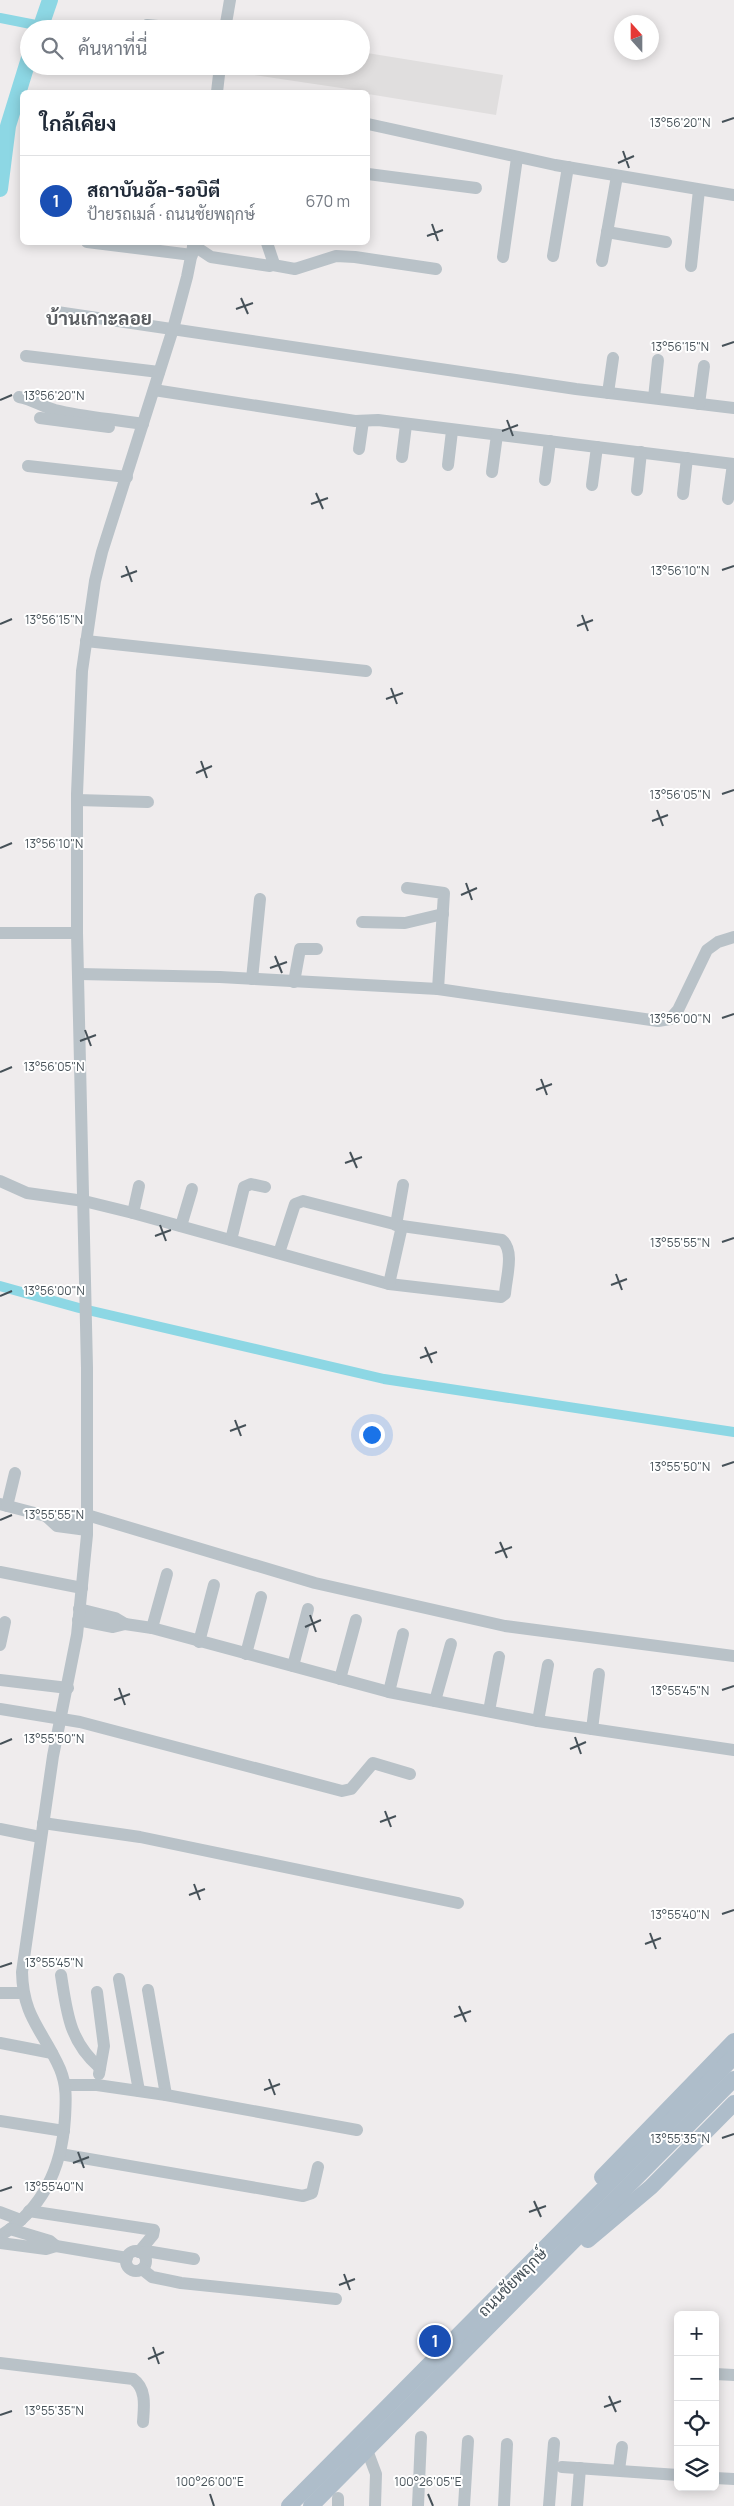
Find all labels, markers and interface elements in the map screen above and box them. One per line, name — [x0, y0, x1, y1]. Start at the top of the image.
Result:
north arrow — [614, 15, 659, 60]
search box — [20, 20, 370, 75]
icon: search — [38, 34, 66, 62]
text: ค้นหาที่นี่ — [78, 35, 147, 61]
text: ใกล้เคียง — [40, 109, 116, 137]
text: 13°56'20"N — [650, 114, 710, 131]
text: สถาบันอัล-รอบิตี — [87, 177, 220, 203]
text: 1 — [52, 190, 60, 212]
text: 670 m — [306, 190, 350, 212]
text: ป้ายรถเมล์ · ถนนชัยพฤกษ์ — [87, 203, 255, 225]
district label: บ้านเกาะลอย — [46, 305, 152, 331]
text: 13°56'15"N — [651, 338, 709, 355]
text: 13°56'20"N — [24, 387, 84, 404]
text: 13°56'10"N — [651, 562, 709, 579]
text: 13°56'15"N — [25, 611, 83, 628]
text: 13°56'05"N — [650, 786, 710, 803]
text: 13°56'10"N — [25, 835, 83, 852]
text: 13°56'00"N — [649, 1010, 711, 1027]
text: 13°56'05"N — [24, 1058, 84, 1075]
text: 13°55'55"N — [650, 1234, 710, 1251]
text: 13°56'00"N — [23, 1282, 85, 1299]
your location — [359, 1422, 385, 1448]
text: 13°55'50"N — [650, 1458, 710, 1475]
text: 13°55'55"N — [24, 1506, 84, 1523]
text: 13°55'45"N — [651, 1682, 709, 1699]
text: 13°55'50"N — [24, 1730, 84, 1747]
text: 13°55'40"N — [650, 1906, 710, 1923]
text: 13°55'45"N — [25, 1954, 83, 1971]
text: 13°55'35"N — [650, 2130, 710, 2147]
text: 13°55'40"N — [24, 2178, 84, 2195]
street label: ถนนชัยพฤกษ์ — [472, 2242, 551, 2321]
map controls — [674, 2311, 719, 2491]
button: + — [674, 2311, 719, 2356]
pin: 1 — [419, 2322, 451, 2360]
button: − — [674, 2356, 719, 2401]
button: locate — [674, 2401, 719, 2446]
text: 13°55'35"N — [24, 2402, 84, 2419]
button: layers — [674, 2446, 719, 2491]
text: 100°26'00"E — [176, 2473, 244, 2490]
text: 100°26'05"E — [394, 2473, 462, 2490]

